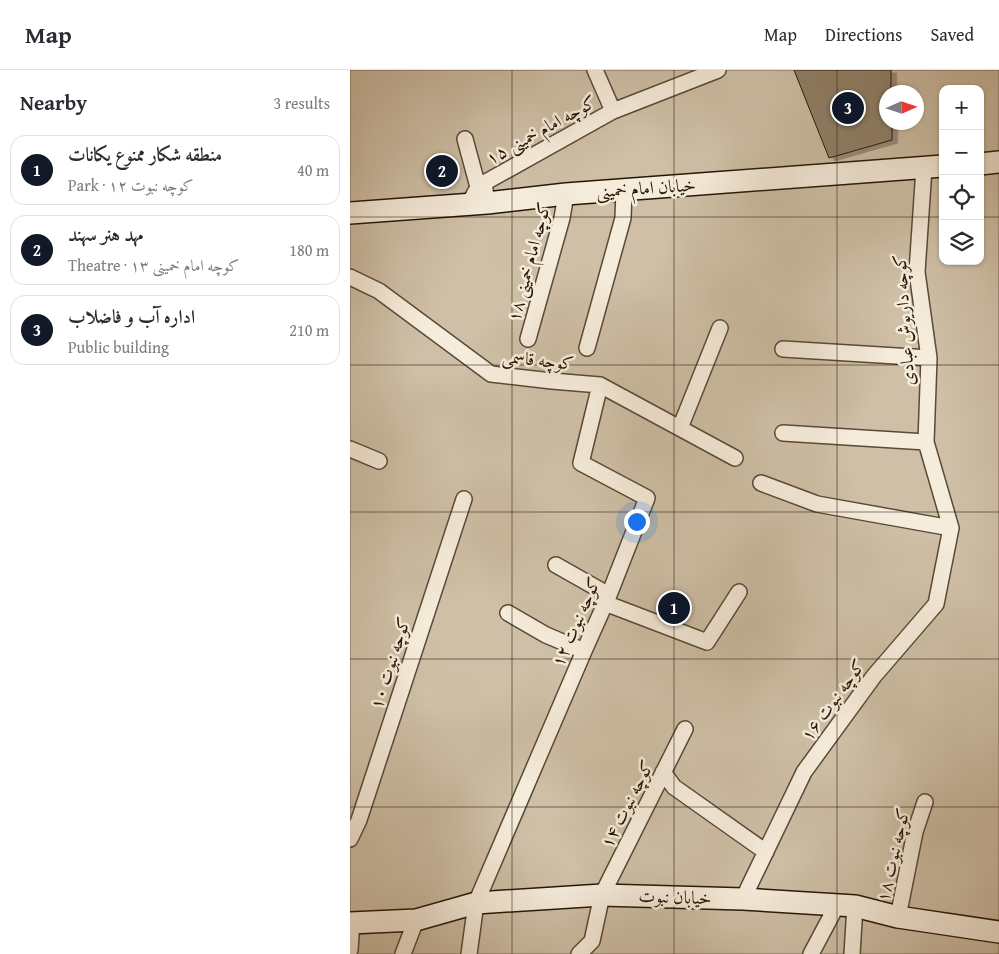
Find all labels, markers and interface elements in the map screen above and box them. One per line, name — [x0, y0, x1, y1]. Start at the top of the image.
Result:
text: Map — [25, 17, 72, 52]
text: Map — [764, 21, 797, 48]
text: Directions — [825, 21, 902, 48]
text: Saved — [930, 21, 974, 48]
north arrow — [879, 85, 924, 130]
map controls — [939, 85, 984, 265]
button: + — [939, 85, 984, 130]
text: Nearby — [20, 87, 87, 118]
street label: کوچه امام خمینی ۱۵ — [481, 88, 602, 174]
pin: 3 — [832, 89, 864, 127]
text: 3 results — [273, 91, 330, 115]
button: − — [939, 130, 984, 175]
text: منطقه شکار ممنوع یکانات — [68, 140, 222, 168]
pin: 2 — [426, 152, 458, 190]
text: 1 — [33, 158, 41, 182]
text: 40 m — [297, 158, 329, 182]
street label: خیابان امام خمینی — [595, 171, 697, 207]
text: Park · کوچه نبوت ۱۲ — [68, 173, 194, 197]
button: locate — [939, 175, 984, 220]
street label: کوچه امام خمینی ۱۸ — [500, 199, 560, 325]
text: مهد هنر سهند — [68, 220, 143, 248]
button: layers — [939, 220, 984, 265]
text: 2 — [33, 238, 41, 262]
text: 180 m — [289, 238, 329, 262]
text: Theatre · کوچه امام خمینی ۱۳ — [68, 253, 239, 277]
street label: کوچه داریوش عبادی — [885, 253, 922, 387]
text: اداره آب و فاضلاب — [68, 302, 195, 330]
text: 3 — [33, 318, 41, 342]
text: 210 m — [289, 318, 329, 342]
text: Public building — [68, 335, 169, 359]
street label: کوچه قاسمی — [501, 342, 575, 377]
your location — [624, 509, 650, 535]
street label: کوچه نبوت ۱۲ — [544, 573, 607, 671]
pin: 1 — [658, 589, 690, 627]
street label: کوچه نبوت ۱۰ — [362, 613, 417, 712]
street label: کوچه نبوت ۱۶ — [794, 653, 872, 746]
street label: کوچه نبوت ۱۴ — [593, 755, 660, 853]
street label: کوچه نبوت ۱۸ — [869, 805, 916, 905]
street label: خیابان نبوت — [638, 882, 712, 911]

